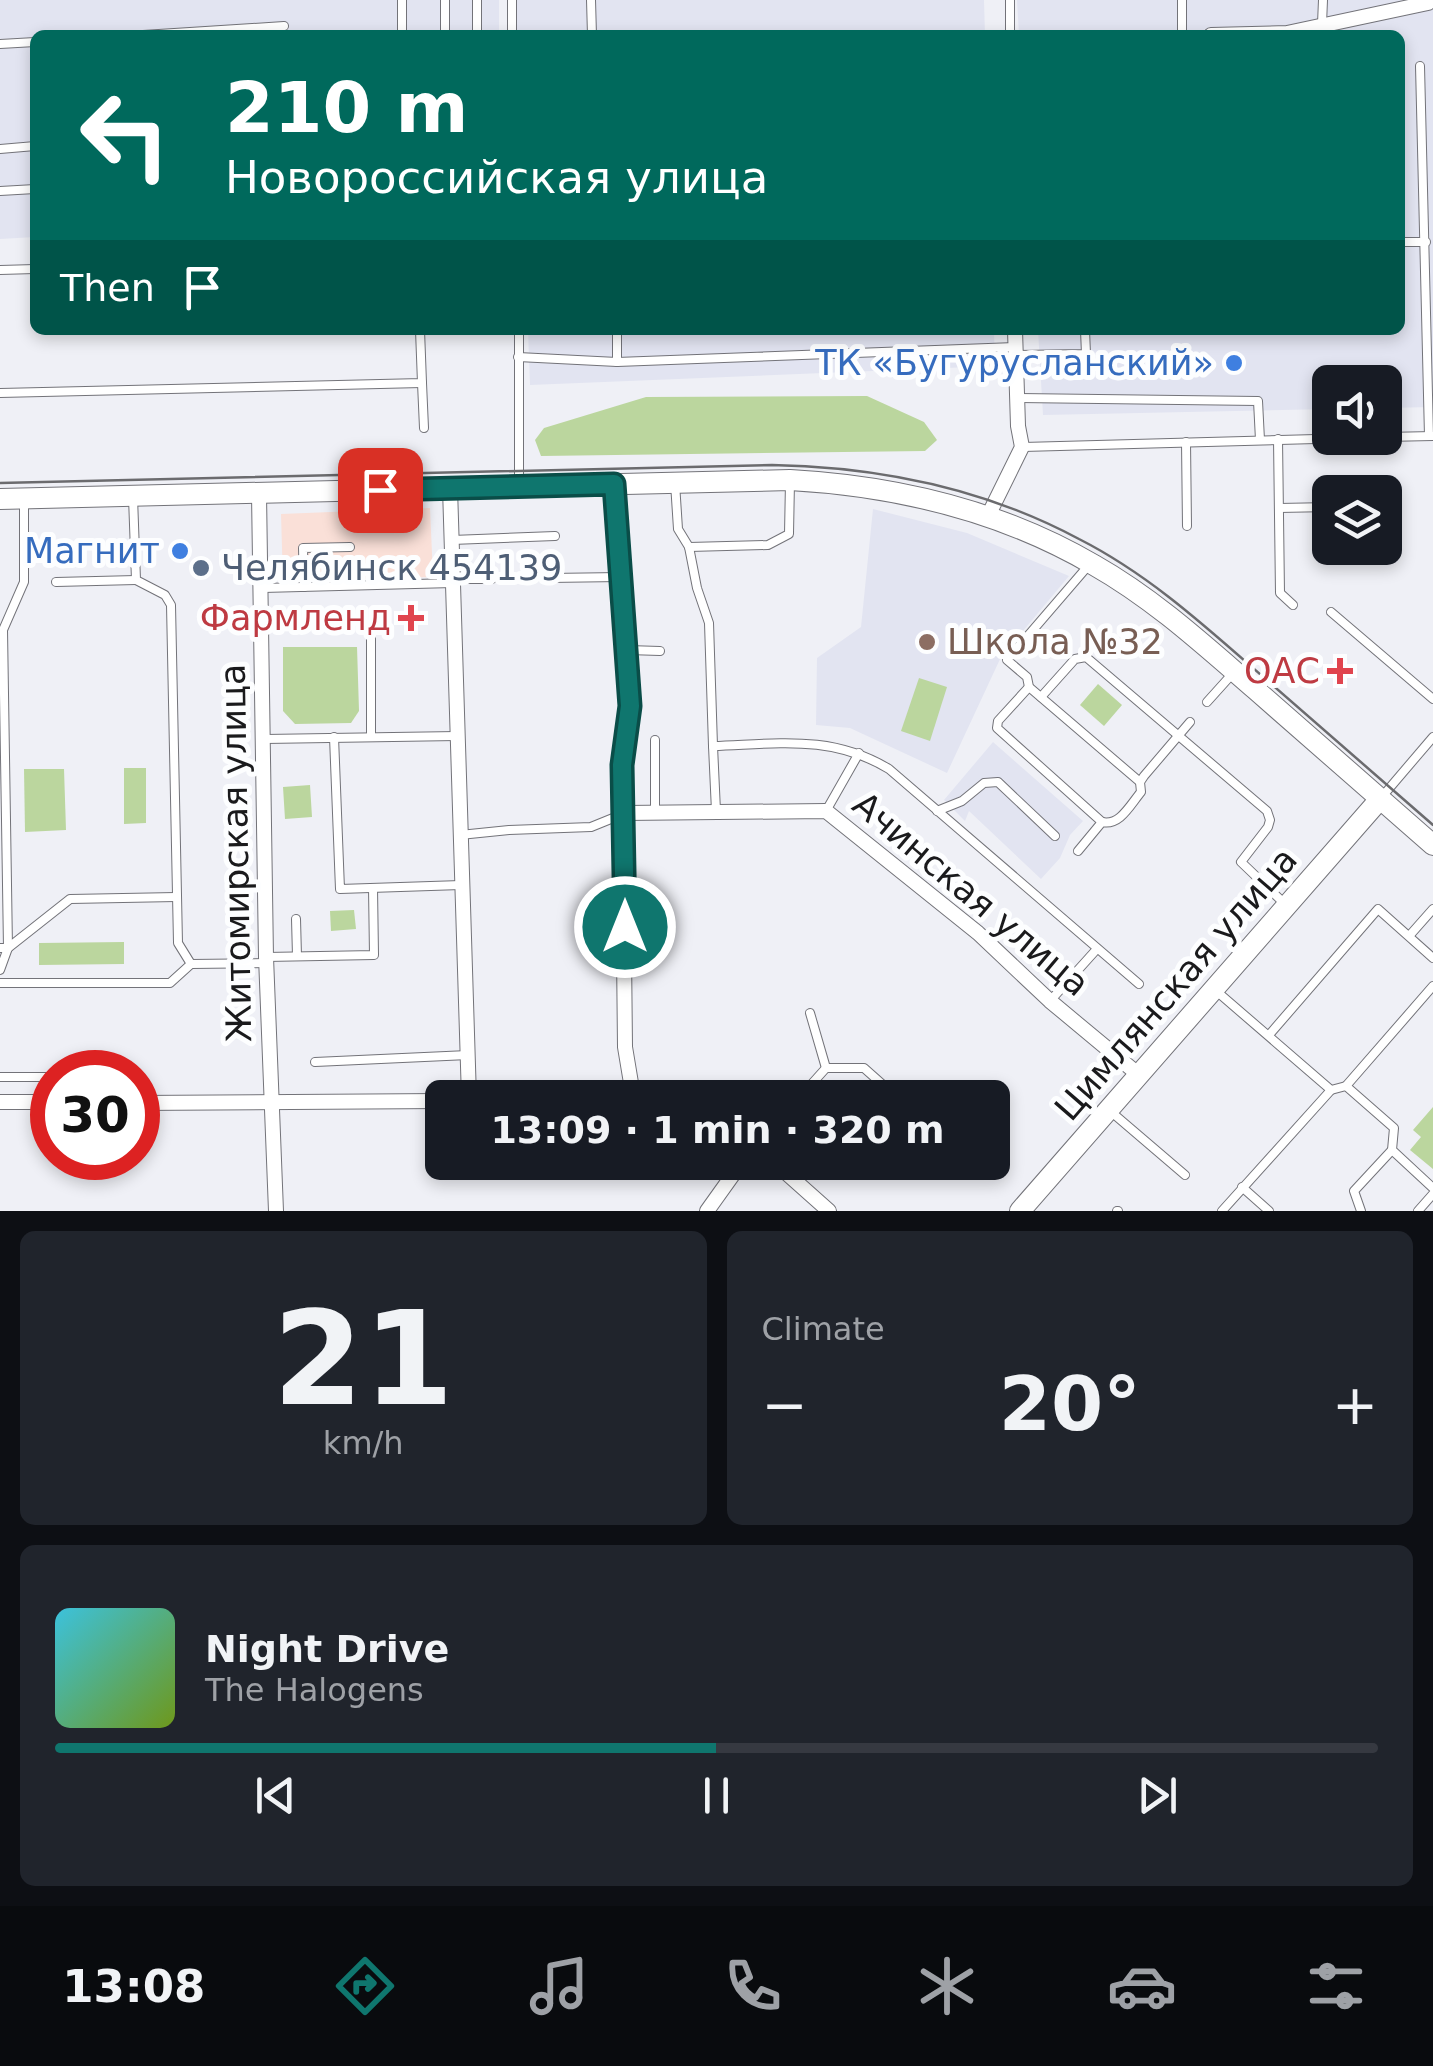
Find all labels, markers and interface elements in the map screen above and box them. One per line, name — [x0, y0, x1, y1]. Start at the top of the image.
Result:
text: 210 m — [225, 67, 468, 149]
icon: left — [60, 70, 190, 200]
text: Новороссийская улица — [225, 151, 768, 204]
icon: arrive — [175, 260, 230, 315]
text: Then — [60, 266, 155, 310]
place label: ТК «Бугурусланский» — [814, 343, 1214, 383]
marker: ТК «Бугурусланский» — [1223, 352, 1245, 374]
map controls — [1312, 365, 1402, 565]
button: sound — [1312, 365, 1402, 455]
pin — [338, 448, 423, 533]
icon: arrive — [353, 463, 408, 518]
button: layers — [1312, 475, 1402, 565]
place label: Магнит — [24, 531, 160, 571]
marker: Магнит — [169, 540, 191, 562]
place label: Челябинск 454139 — [221, 548, 562, 588]
marker: Челябинск 454139 — [190, 557, 212, 579]
place label: Фармленд — [200, 598, 391, 638]
marker: Фармленд — [400, 607, 422, 629]
place label: Школа №32 — [947, 622, 1163, 662]
marker: Школа №32 — [916, 631, 938, 653]
place label: ОАС — [1244, 651, 1320, 691]
marker: ОАС — [1329, 660, 1351, 682]
street label: Житомирская улица — [213, 663, 259, 1043]
street label: Ачинская улица — [845, 784, 1097, 1004]
street label: Цимлянская улица — [1047, 840, 1305, 1128]
position arrow — [573, 875, 677, 979]
speed limit sign: 30 — [30, 1050, 160, 1180]
text: 13:09 · 1 min · 320 m — [490, 1108, 945, 1152]
text: 21 — [273, 1283, 454, 1435]
text: Climate — [762, 1310, 885, 1348]
text: 20° — [999, 1360, 1141, 1448]
text: − — [762, 1373, 808, 1437]
text: + — [1332, 1373, 1378, 1437]
text: km/h — [323, 1424, 404, 1462]
text: Night Drive — [205, 1627, 449, 1671]
text: The Halogens — [205, 1671, 424, 1709]
icon: previous — [248, 1768, 303, 1823]
icon: pause — [689, 1768, 744, 1823]
icon: next — [1130, 1768, 1185, 1823]
icon: directions — [330, 1951, 400, 2021]
icon: music — [524, 1951, 594, 2021]
icon: phone — [718, 1951, 788, 2021]
icon: climate — [912, 1951, 982, 2021]
icon: car — [1107, 1951, 1177, 2021]
icon: filters — [1301, 1951, 1371, 2021]
text: 13:08 — [62, 1960, 205, 2013]

